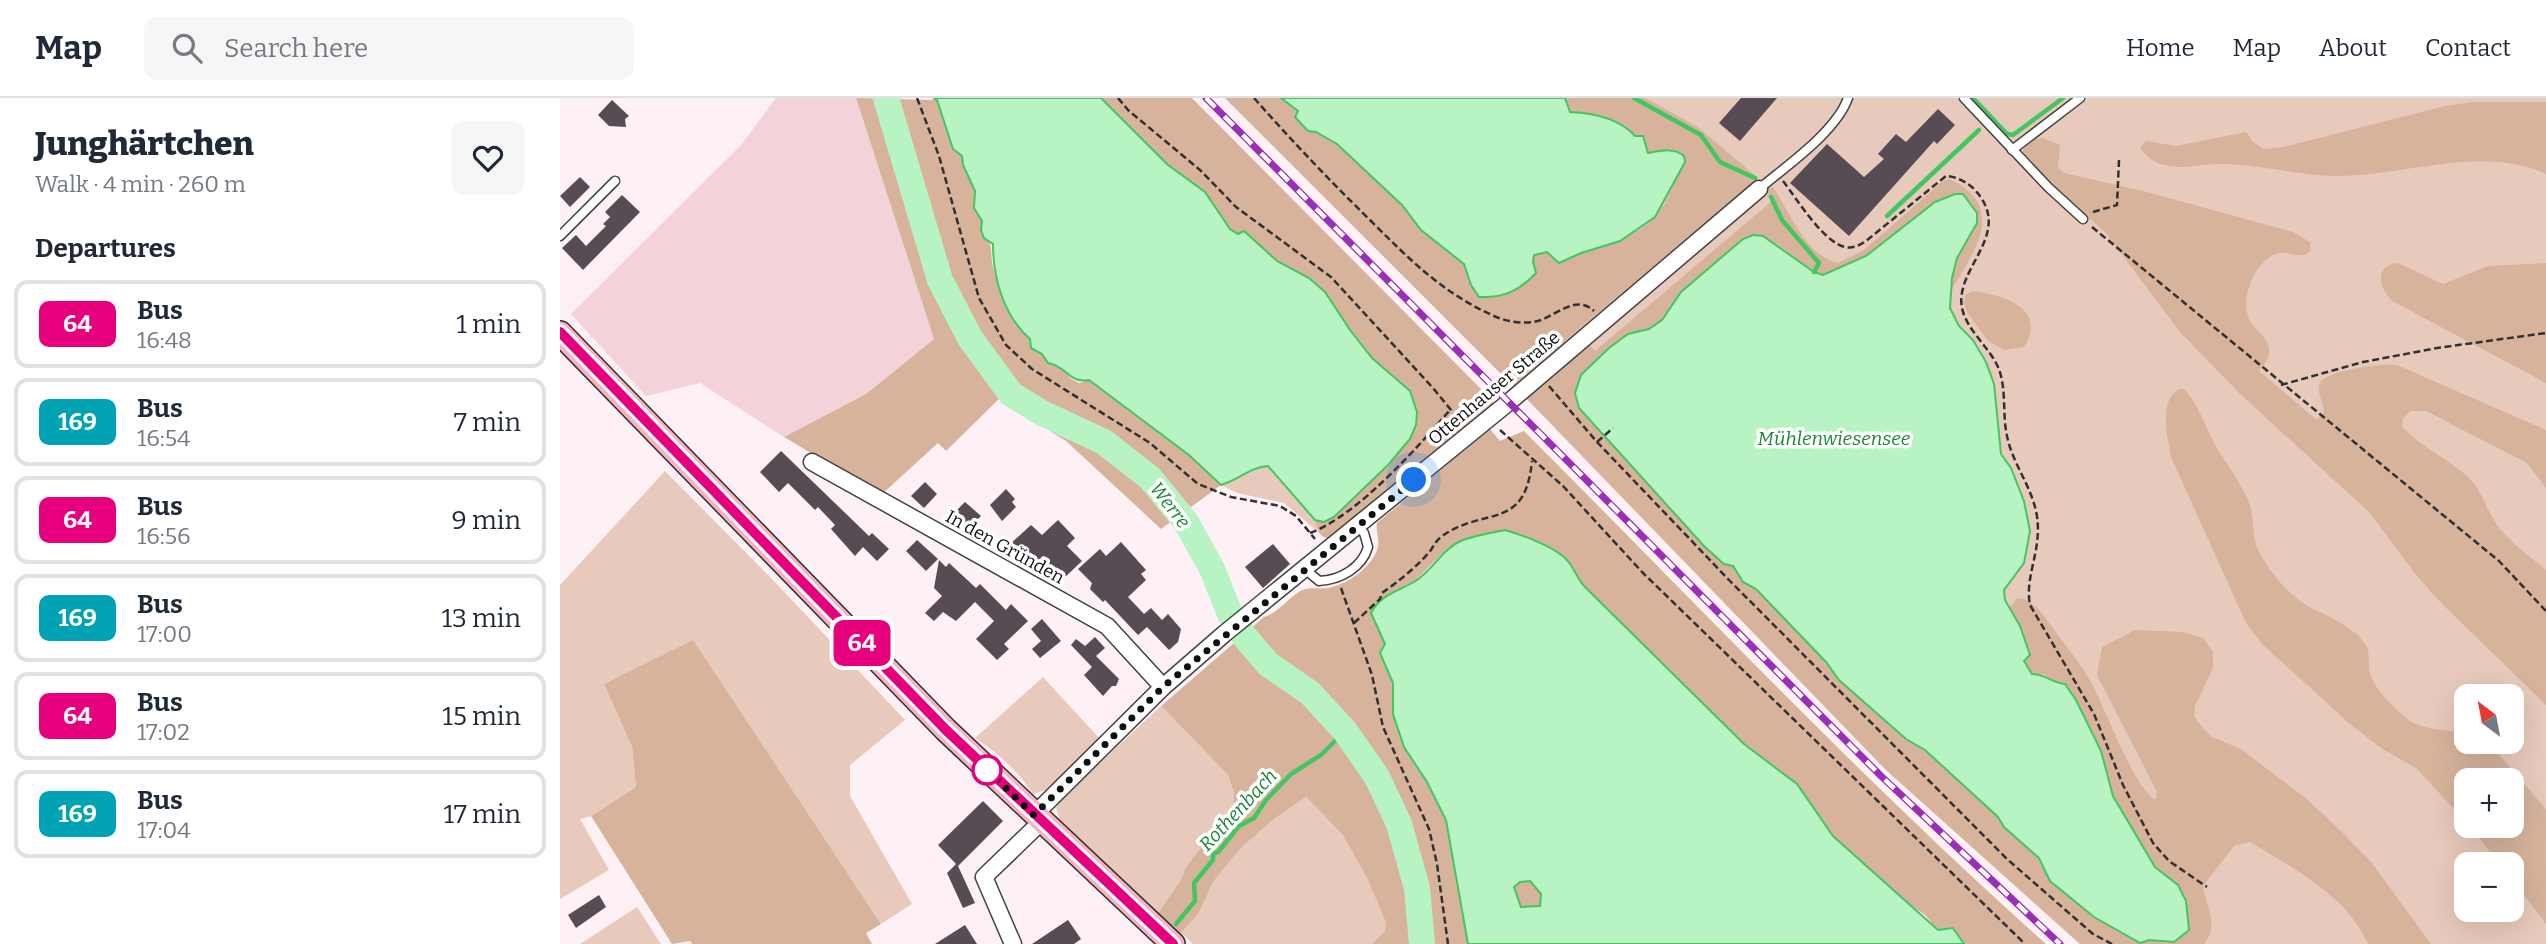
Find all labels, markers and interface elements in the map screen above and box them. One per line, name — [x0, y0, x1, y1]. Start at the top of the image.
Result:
search box — [144, 17, 634, 80]
text: Map — [35, 28, 102, 68]
icon: search — [168, 29, 206, 67]
text: Search here — [224, 33, 368, 64]
text: Home — [2126, 34, 2195, 62]
text: Map — [2233, 34, 2281, 62]
text: About — [2319, 34, 2387, 62]
text: Contact — [2425, 34, 2511, 62]
button: heart — [451, 121, 525, 195]
text: Junghärtchen — [35, 124, 254, 164]
text: Walk · 4 min · 260 m — [35, 170, 246, 198]
text: Departures — [35, 233, 176, 264]
text: Bus — [137, 295, 183, 326]
text: 1 min — [456, 309, 521, 340]
text: 64 — [63, 310, 92, 338]
text: 16:48 — [137, 326, 192, 354]
street label: Ottenhauser Straße — [1424, 326, 1564, 450]
text: Bus — [137, 393, 183, 424]
text: 7 min — [454, 407, 521, 438]
text: 169 — [58, 408, 97, 436]
text: 16:54 — [137, 424, 190, 452]
water label: Mühlenwiesensee — [1758, 427, 1911, 450]
your location — [1396, 462, 1431, 497]
water label: Werre — [1145, 477, 1195, 533]
text: Bus — [137, 491, 183, 522]
text: 9 min — [452, 505, 521, 536]
street label: In den Gründen — [942, 505, 1069, 589]
text: 64 — [63, 506, 92, 534]
text: 16:56 — [137, 522, 190, 550]
text: Bus — [137, 589, 183, 620]
text: 13 min — [441, 603, 521, 634]
text: 169 — [58, 604, 97, 632]
text: 17:00 — [137, 620, 192, 648]
line badge: 64 — [830, 620, 894, 666]
text: 64 — [848, 629, 876, 657]
north arrow — [2454, 684, 2524, 754]
map controls — [2454, 684, 2524, 922]
text: Bus — [137, 687, 183, 718]
text: 15 min — [442, 701, 521, 732]
text: 64 — [63, 702, 92, 730]
text: 17:02 — [137, 718, 190, 746]
unlabelled marker — [972, 755, 1002, 785]
water label: Rothenbach — [1194, 764, 1282, 856]
button: + — [2454, 768, 2524, 838]
text: Bus — [137, 785, 183, 816]
text: 17 min — [443, 799, 521, 830]
text: 169 — [58, 800, 97, 828]
text: 17:04 — [137, 816, 191, 844]
button: − — [2454, 852, 2524, 922]

